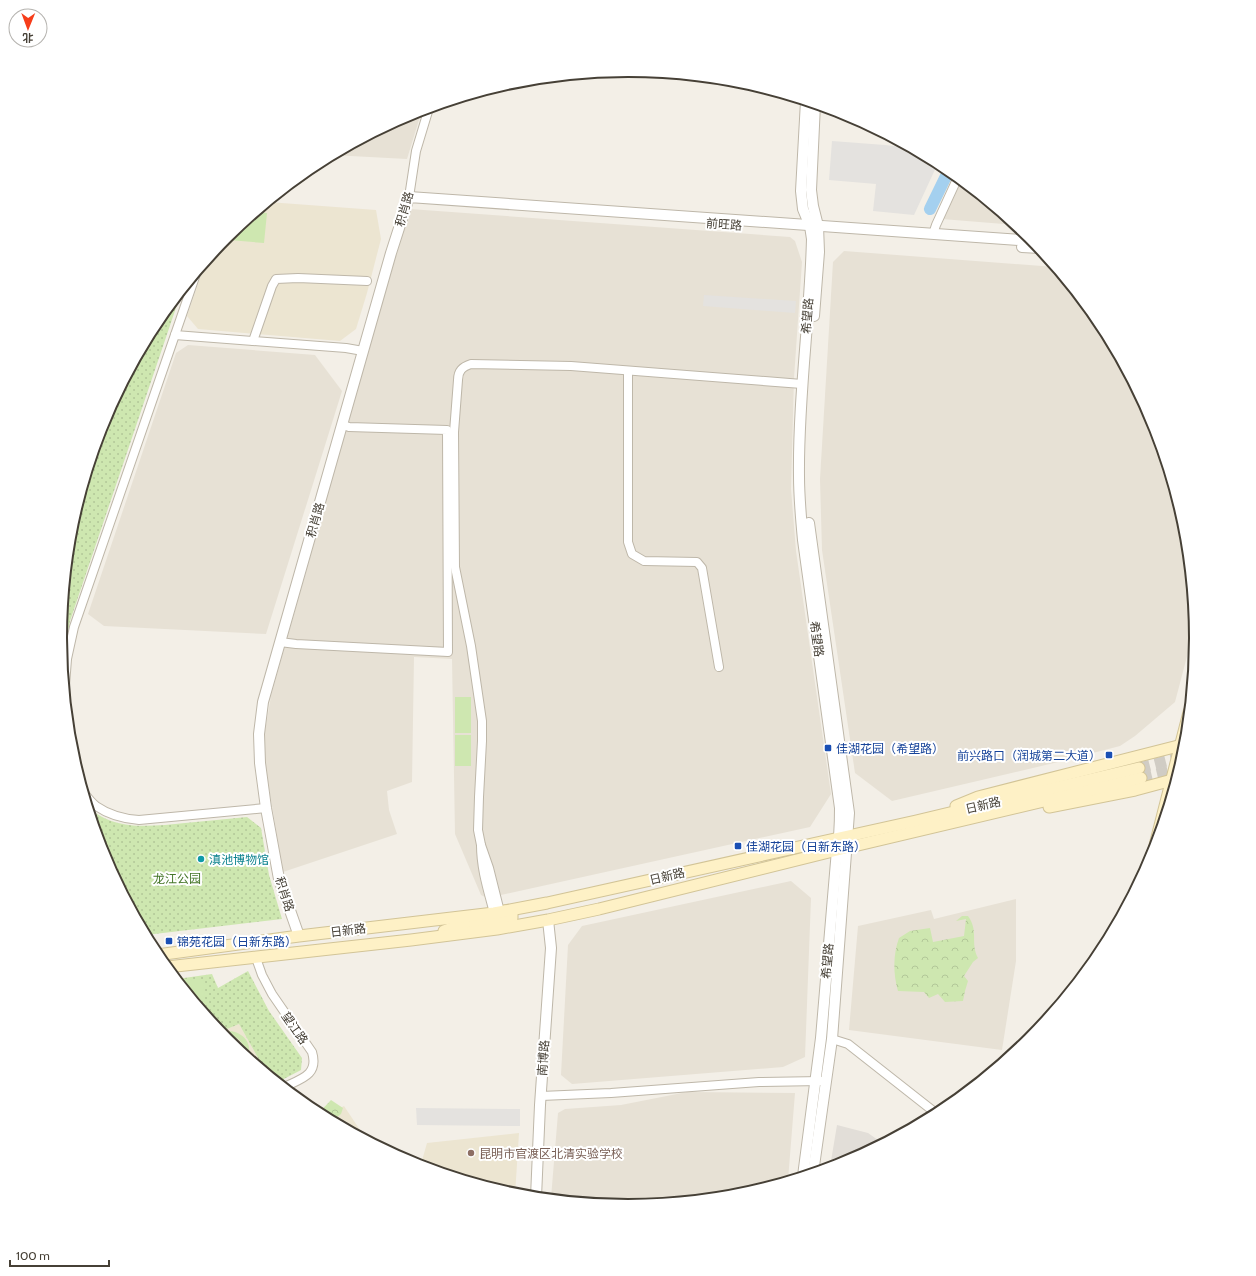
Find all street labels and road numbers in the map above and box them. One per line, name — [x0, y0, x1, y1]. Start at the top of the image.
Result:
street label: 积肖路 — [392, 190, 416, 228]
street label: 前旺路 — [706, 215, 742, 233]
street label: 希望路 — [798, 298, 816, 334]
street label: 积肖路 — [303, 501, 327, 539]
street label: 希望路 — [807, 620, 827, 658]
street label: 日新路 — [964, 794, 1002, 816]
street label: 日新路 — [648, 865, 686, 887]
street label: 积肖路 — [272, 875, 298, 913]
street label: 日新路 — [329, 920, 367, 940]
street label: 希望路 — [818, 942, 836, 980]
street label: 望江路 — [279, 1009, 311, 1047]
street label: 南博路 — [534, 1040, 552, 1076]

